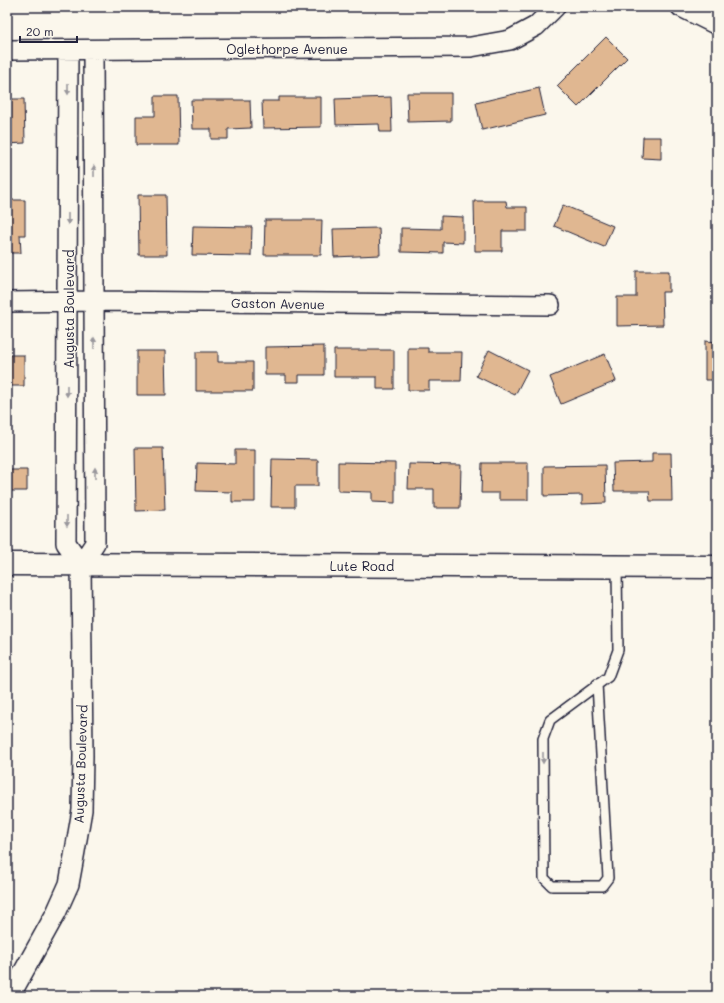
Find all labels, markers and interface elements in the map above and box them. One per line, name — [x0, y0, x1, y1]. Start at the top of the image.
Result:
scale bar — [20, 18, 77, 44]
text: 20 m — [26, 23, 54, 39]
street label: Oglethorpe Avenue — [226, 40, 348, 57]
one-way arrow — [65, 83, 71, 96]
one-way arrow — [91, 164, 97, 177]
one-way arrow — [65, 213, 71, 226]
street label: Augusta Boulevard — [60, 249, 77, 369]
street label: Gaston Avenue — [231, 294, 325, 312]
one-way arrow — [91, 336, 97, 349]
one-way arrow — [64, 385, 71, 397]
one-way arrow — [92, 466, 98, 479]
one-way arrow — [64, 515, 70, 528]
street label: Lute Road — [330, 557, 394, 574]
street label: Augusta Boulevard — [69, 704, 91, 824]
one-way arrow — [540, 752, 547, 764]

